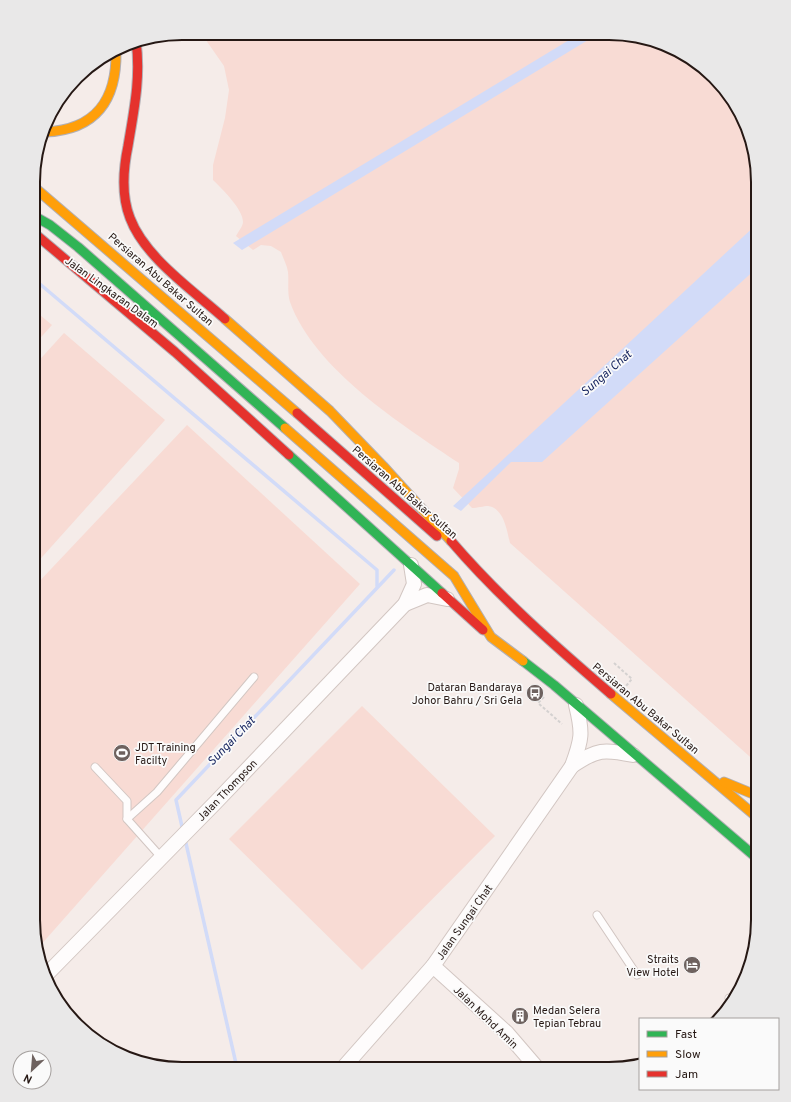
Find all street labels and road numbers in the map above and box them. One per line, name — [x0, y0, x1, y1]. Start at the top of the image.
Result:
street label: Persiaran Abu Bakar Sultan — [105, 230, 216, 329]
street label: Jalan Lingkaran Dalam — [62, 254, 161, 331]
street label: Persiaran Abu Bakar Sultan — [349, 443, 460, 542]
street label: Persiaran Abu Bakar Sultan — [589, 660, 702, 758]
street label: Jalan Thompson — [195, 757, 261, 825]
street label: Jalan Sungai Chat — [434, 882, 496, 963]
street label: Jalan Mohd Amin — [450, 983, 521, 1052]

